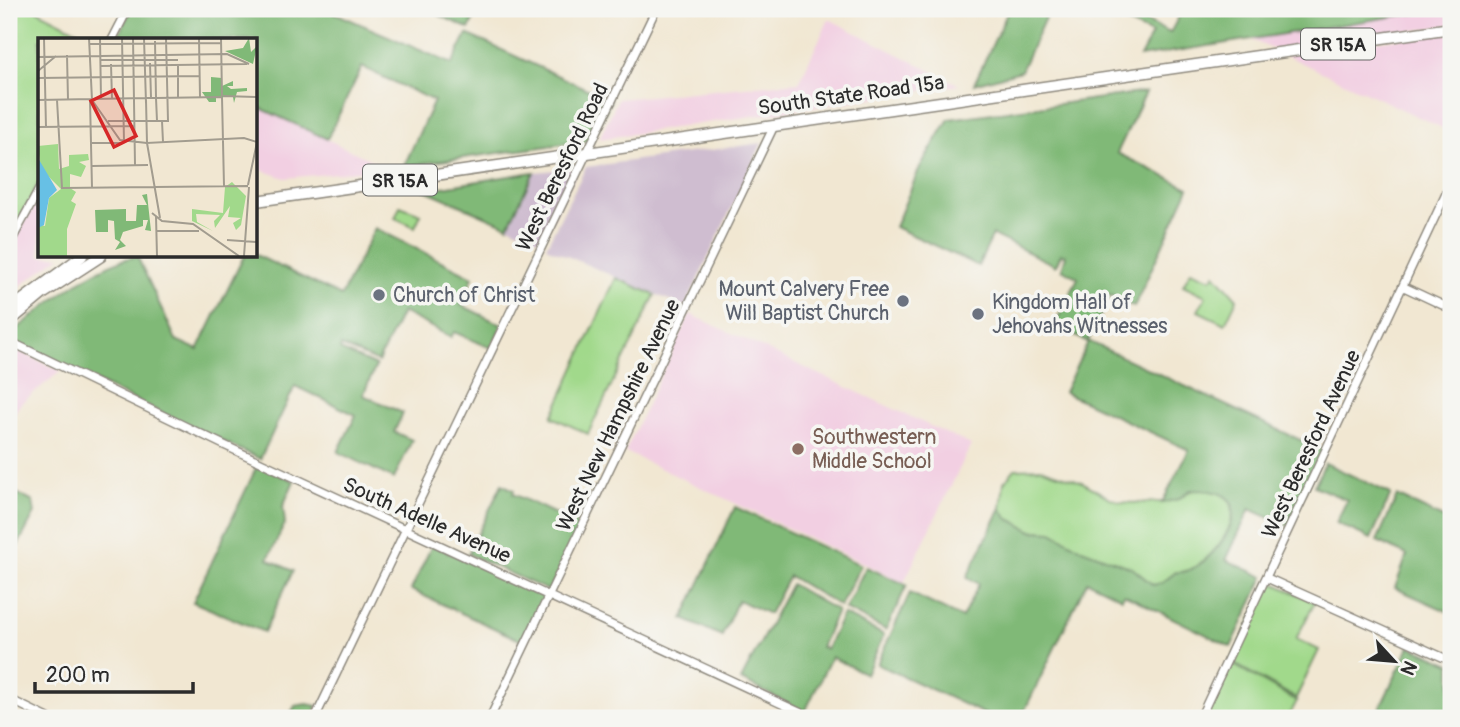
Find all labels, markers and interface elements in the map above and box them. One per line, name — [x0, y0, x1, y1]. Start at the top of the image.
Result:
road number: SR 15A — [1301, 28, 1375, 60]
inset map — [38, 38, 257, 257]
street label: South State Road 15a — [756, 69, 946, 122]
street label: West Beresford Road — [510, 79, 615, 256]
road number: SR 15A — [363, 164, 437, 196]
place label: Mount Calvery Free Will Baptist Church — [718, 276, 890, 327]
place label: Church of Christ — [393, 282, 536, 309]
marker: Church of Christ — [371, 287, 387, 303]
place label: Kingdom Hall of Jehovahs Witnesses — [992, 289, 1168, 340]
marker: Mount Calvery Free Will Baptist Church — [895, 293, 911, 309]
street label: West New Hampshire Avenue — [550, 294, 687, 536]
marker: Kingdom Hall of Jehovahs Witnesses — [970, 306, 986, 322]
street label: West Beresford Avenue — [1256, 345, 1367, 543]
place label: Southwestern Middle School — [812, 424, 937, 475]
marker: Southwestern Middle School — [790, 441, 806, 457]
street label: South Adelle Avenue — [339, 471, 515, 570]
north arrow — [1358, 626, 1428, 696]
scale bar — [35, 650, 192, 694]
text: N — [1395, 657, 1422, 679]
text: 200 m — [46, 662, 110, 689]

